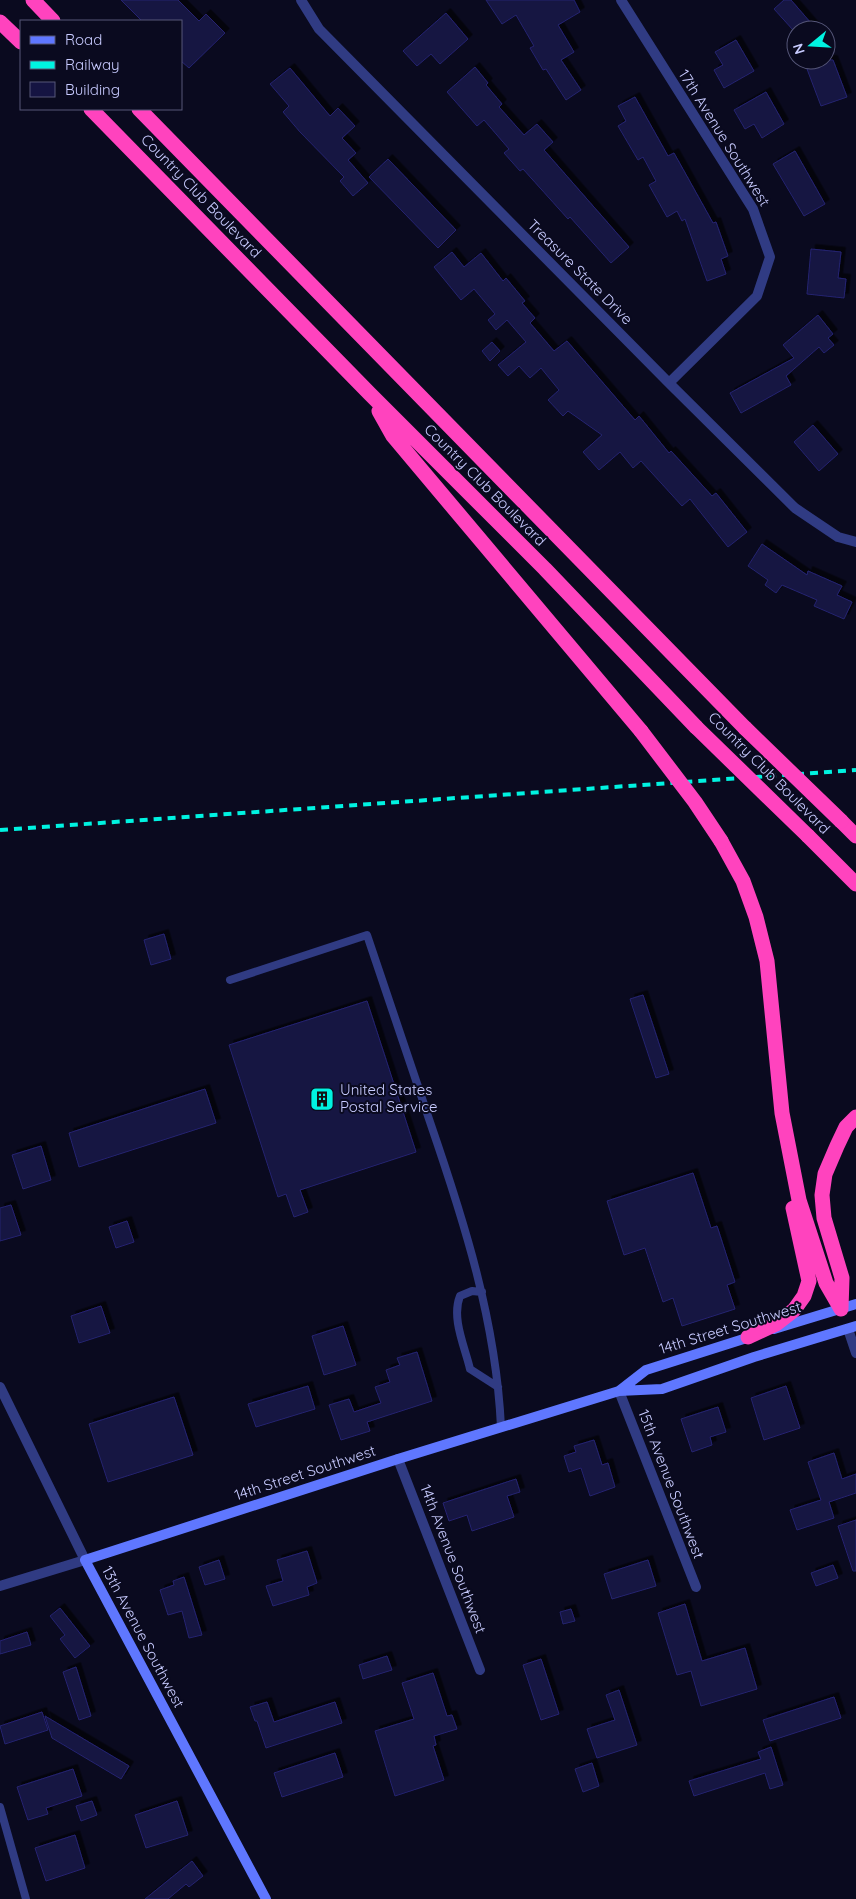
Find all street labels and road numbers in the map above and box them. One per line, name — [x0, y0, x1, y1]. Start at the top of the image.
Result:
street label: 17th Avenue Southwest — [675, 66, 774, 210]
street label: Country Club Boulevard — [137, 130, 266, 262]
street label: Treasure State Drive — [524, 215, 637, 328]
street label: Country Club Boulevard — [420, 420, 550, 550]
street label: Country Club Boulevard — [704, 708, 834, 838]
street label: 14th Street Southwest — [657, 1297, 803, 1358]
street label: 15th Avenue Southwest — [634, 1407, 709, 1561]
street label: 14th Street Southwest — [232, 1441, 378, 1504]
street label: 14th Avenue Southwest — [416, 1482, 491, 1636]
street label: 13th Avenue Southwest — [98, 1563, 189, 1711]

